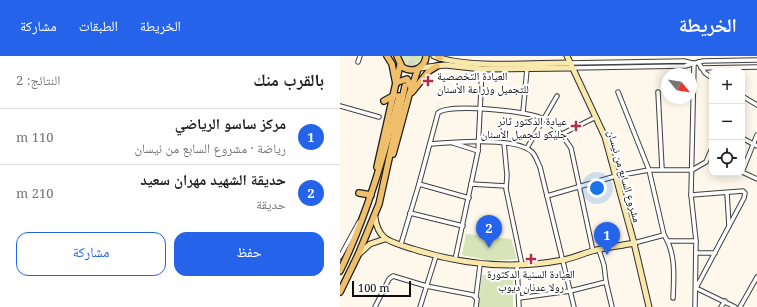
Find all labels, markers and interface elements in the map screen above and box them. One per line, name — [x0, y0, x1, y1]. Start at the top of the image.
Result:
text: الخريطة — [679, 12, 737, 38]
text: مشاركة — [20, 16, 57, 35]
text: الطبقات — [79, 16, 118, 35]
text: الخريطة — [140, 16, 181, 35]
text: بالقرب منك — [253, 68, 324, 91]
place label: العيادة التخصصية للتجميل وزراعة الأسنان — [437, 68, 529, 96]
north arrow — [661, 68, 697, 104]
map controls — [709, 68, 745, 176]
button: + — [709, 68, 745, 104]
text: النتائج: 2 — [16, 71, 60, 89]
marker: العيادة التخصصية للتجميل وزراعة الأسنان — [422, 75, 434, 87]
button: − — [709, 104, 745, 140]
text: مركز ساسو الرياضي — [175, 113, 286, 133]
place label: عيادة الدكتور ثائر جليكو لتجميل الأسنان — [481, 113, 567, 141]
marker: عيادة الدكتور ثائر جليكو لتجميل الأسنان — [570, 120, 582, 132]
text: 110 m — [16, 128, 54, 146]
text: 1 — [307, 128, 315, 146]
street label: مشروع السابع من نيسان — [605, 128, 645, 224]
text: رياضة · مشروع السابع من نيسان — [134, 139, 286, 157]
button: locate — [709, 140, 745, 176]
text: حديقة الشهيد مهران سعيد — [140, 169, 286, 189]
your location — [587, 178, 607, 198]
text: 210 m — [16, 184, 54, 202]
text: 2 — [307, 184, 315, 202]
text: حديقة — [256, 195, 286, 213]
pin: 2 — [476, 215, 502, 248]
pin: 1 — [594, 222, 620, 255]
button: مشاركة — [16, 232, 166, 276]
button: حفظ — [174, 232, 324, 276]
marker: العيادة السنية الدكتورة رولا عدنان ديوب — [525, 253, 537, 265]
place label: العيادة السنية الدكتورة رولا عدنان ديوب — [487, 266, 575, 294]
scale bar — [352, 279, 411, 298]
text: 100 m — [358, 280, 390, 295]

